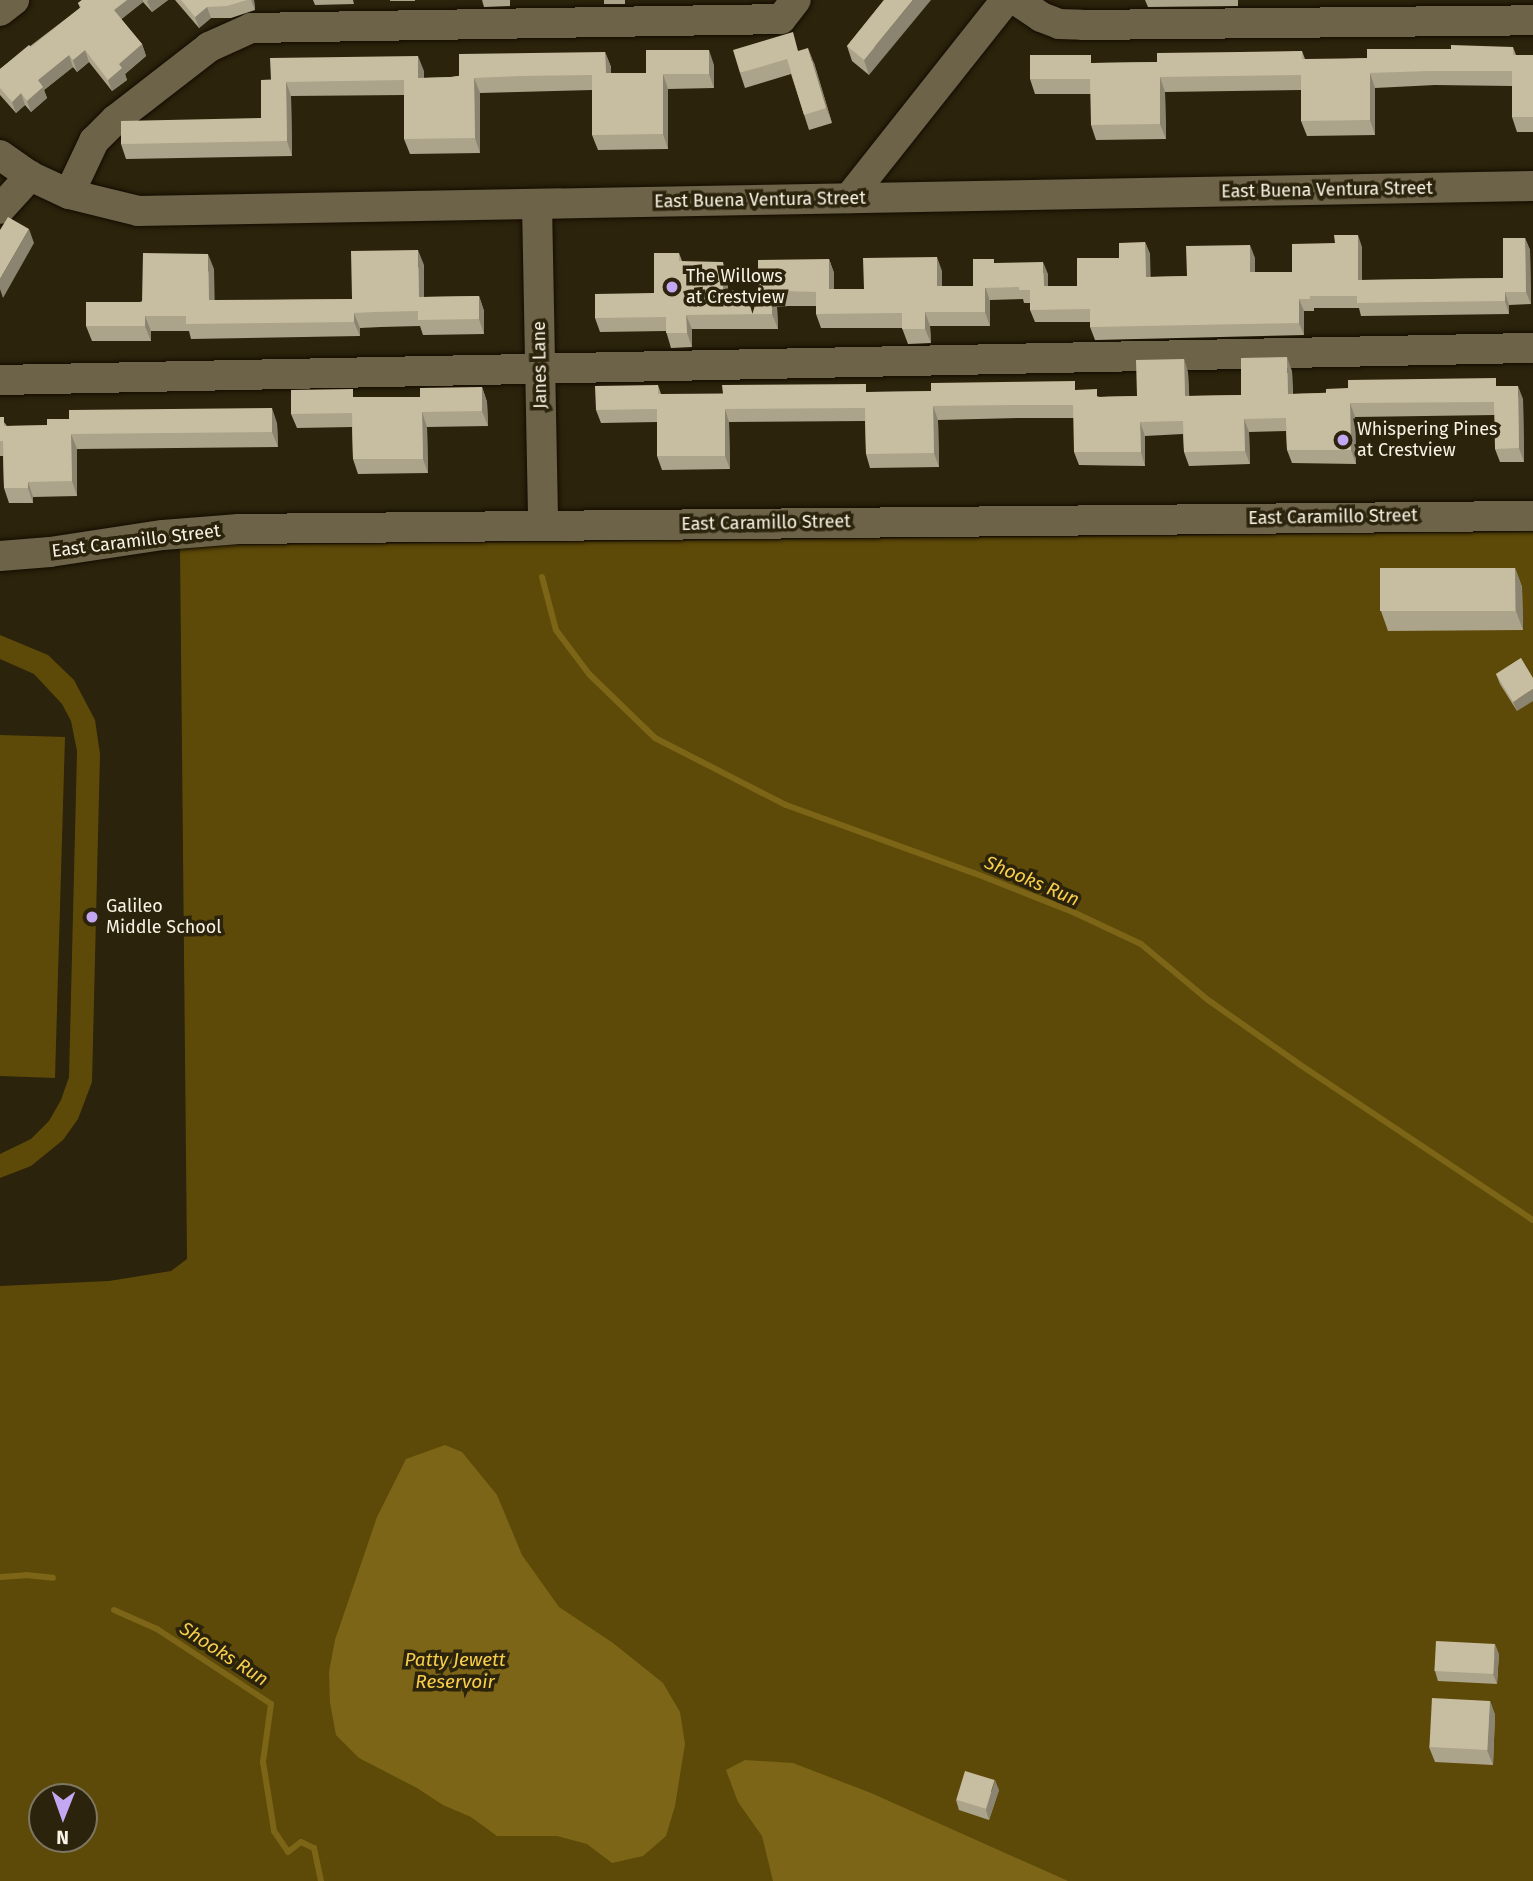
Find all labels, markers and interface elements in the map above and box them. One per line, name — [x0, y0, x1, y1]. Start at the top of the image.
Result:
street label: East Buena Ventura Street — [1221, 177, 1433, 203]
street label: East Buena Ventura Street — [654, 187, 866, 213]
place label: The Willows at Crestview — [686, 266, 785, 308]
marker: The Willows at Crestview — [664, 279, 680, 295]
street label: Janes Lane — [528, 321, 552, 409]
place label: Whispering Pines at Crestview — [1357, 419, 1497, 462]
marker: Whispering Pines at Crestview — [1335, 432, 1351, 448]
street label: East Caramillo Street — [1248, 505, 1418, 529]
street label: East Caramillo Street — [681, 511, 851, 535]
street label: East Caramillo Street — [51, 520, 221, 562]
water label: Shooks Run — [981, 851, 1083, 911]
place label: Galileo Middle School — [106, 896, 222, 939]
marker: Galileo Middle School — [84, 909, 100, 925]
water label: Shooks Run — [176, 1617, 272, 1691]
water label: Patty Jewett Reservoir — [404, 1649, 506, 1693]
north arrow — [28, 1783, 98, 1853]
text: N — [56, 1826, 69, 1849]

